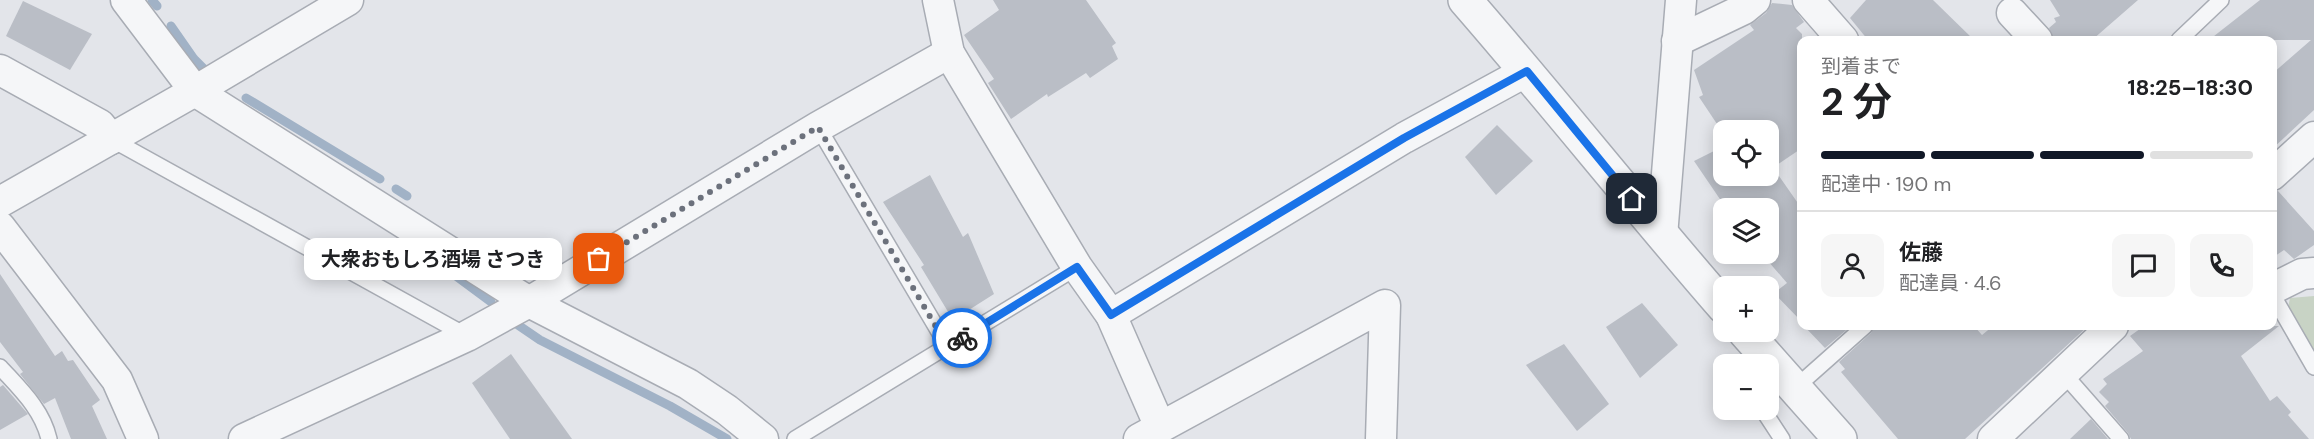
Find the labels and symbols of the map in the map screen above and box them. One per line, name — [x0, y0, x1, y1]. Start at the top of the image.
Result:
pin — [1606, 173, 1657, 224]
pin — [573, 233, 624, 284]
callout: 大衆おもしろ酒場 さつき — [305, 238, 563, 280]
courier — [932, 308, 992, 368]

